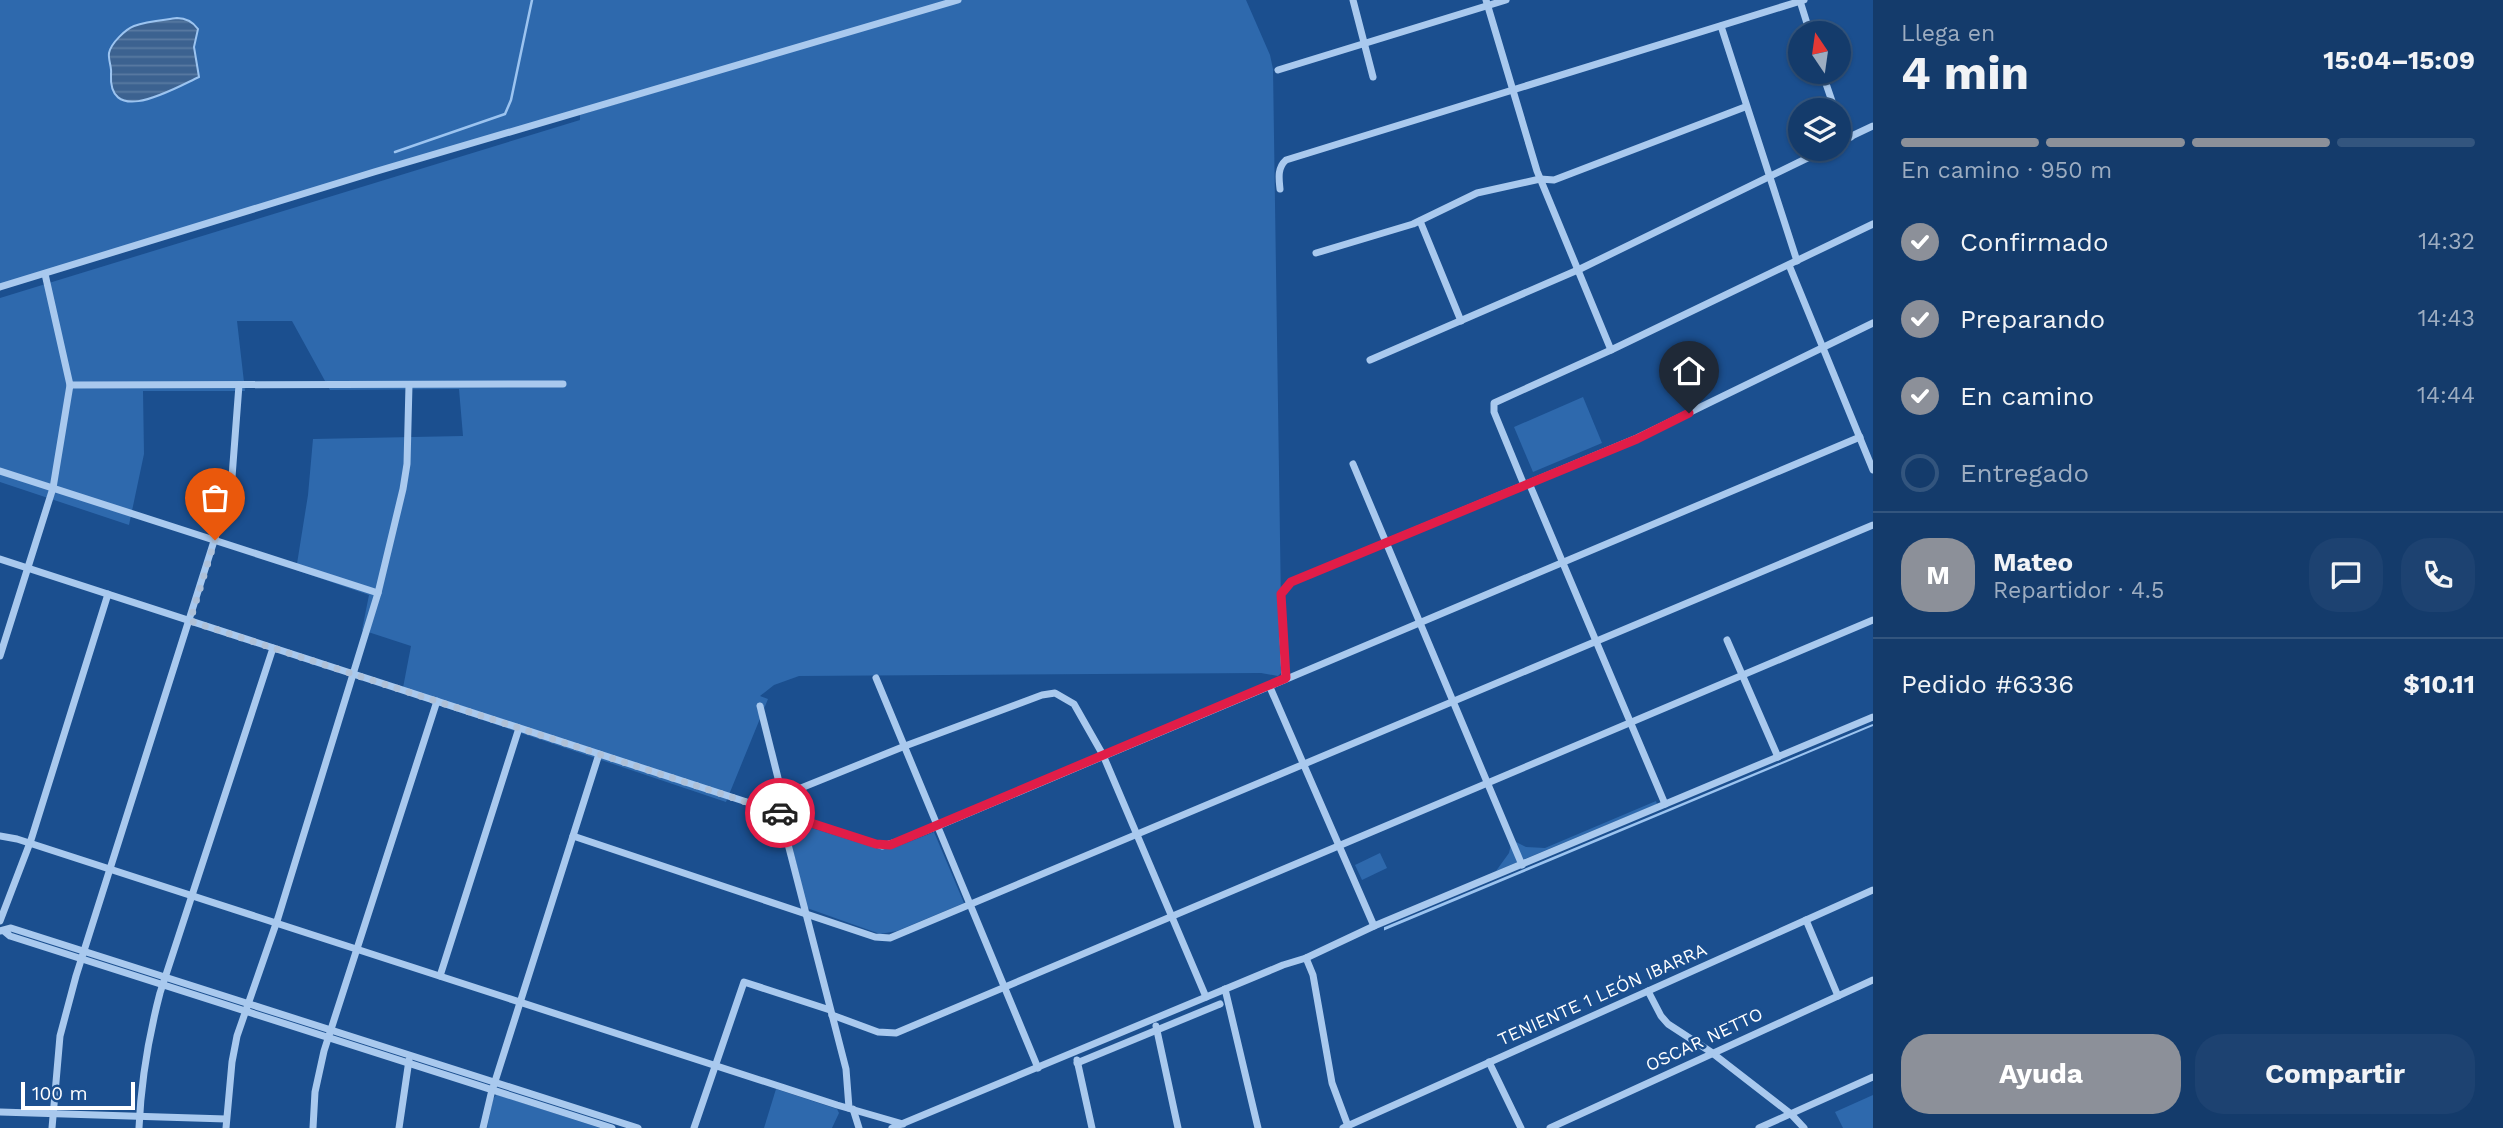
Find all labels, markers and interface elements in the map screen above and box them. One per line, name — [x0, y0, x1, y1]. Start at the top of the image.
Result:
text: Llega en — [1901, 20, 1995, 47]
north arrow — [1788, 21, 1852, 84]
map controls — [1788, 21, 1851, 161]
text: 15:04–15:09 — [2323, 45, 2475, 75]
text: 4 min — [1901, 46, 2029, 100]
button: layers — [1788, 98, 1851, 161]
text: En camino · 950 m — [1901, 157, 2112, 184]
icon: check — [1901, 223, 1939, 261]
text: Confirmado — [1960, 227, 2109, 257]
text: 14:32 — [2418, 228, 2475, 255]
icon: check — [1901, 300, 1939, 338]
text: Preparando — [1960, 304, 2105, 334]
text: 14:43 — [2418, 305, 2475, 332]
pin — [1659, 341, 1719, 413]
icon: home — [1670, 352, 1708, 390]
icon: check — [1901, 377, 1939, 415]
text: En camino — [1960, 381, 2094, 411]
text: 14:44 — [2417, 382, 2475, 409]
text: Entregado — [1960, 458, 2089, 488]
pin — [185, 468, 245, 540]
icon: bag — [196, 479, 234, 517]
button: chat — [2309, 538, 2383, 612]
button: phone — [2401, 538, 2475, 612]
text: Mateo — [1993, 547, 2073, 577]
text: M — [1926, 560, 1950, 590]
text: Repartidor · 4.5 — [1993, 577, 2164, 604]
text: Pedido #6336 — [1901, 669, 2074, 699]
text: $10.11 — [2403, 669, 2475, 699]
courier — [745, 778, 815, 848]
icon: car — [761, 794, 799, 832]
street label: TENIENTE 1 LEÓN IBARRA — [1494, 938, 1710, 1050]
street label: OSCAR NETTO — [1642, 1003, 1766, 1075]
button: Ayuda — [1901, 1034, 2181, 1114]
button: Compartir — [2195, 1034, 2475, 1114]
scale bar — [21, 1079, 135, 1111]
text: 100 m — [32, 1082, 88, 1105]

